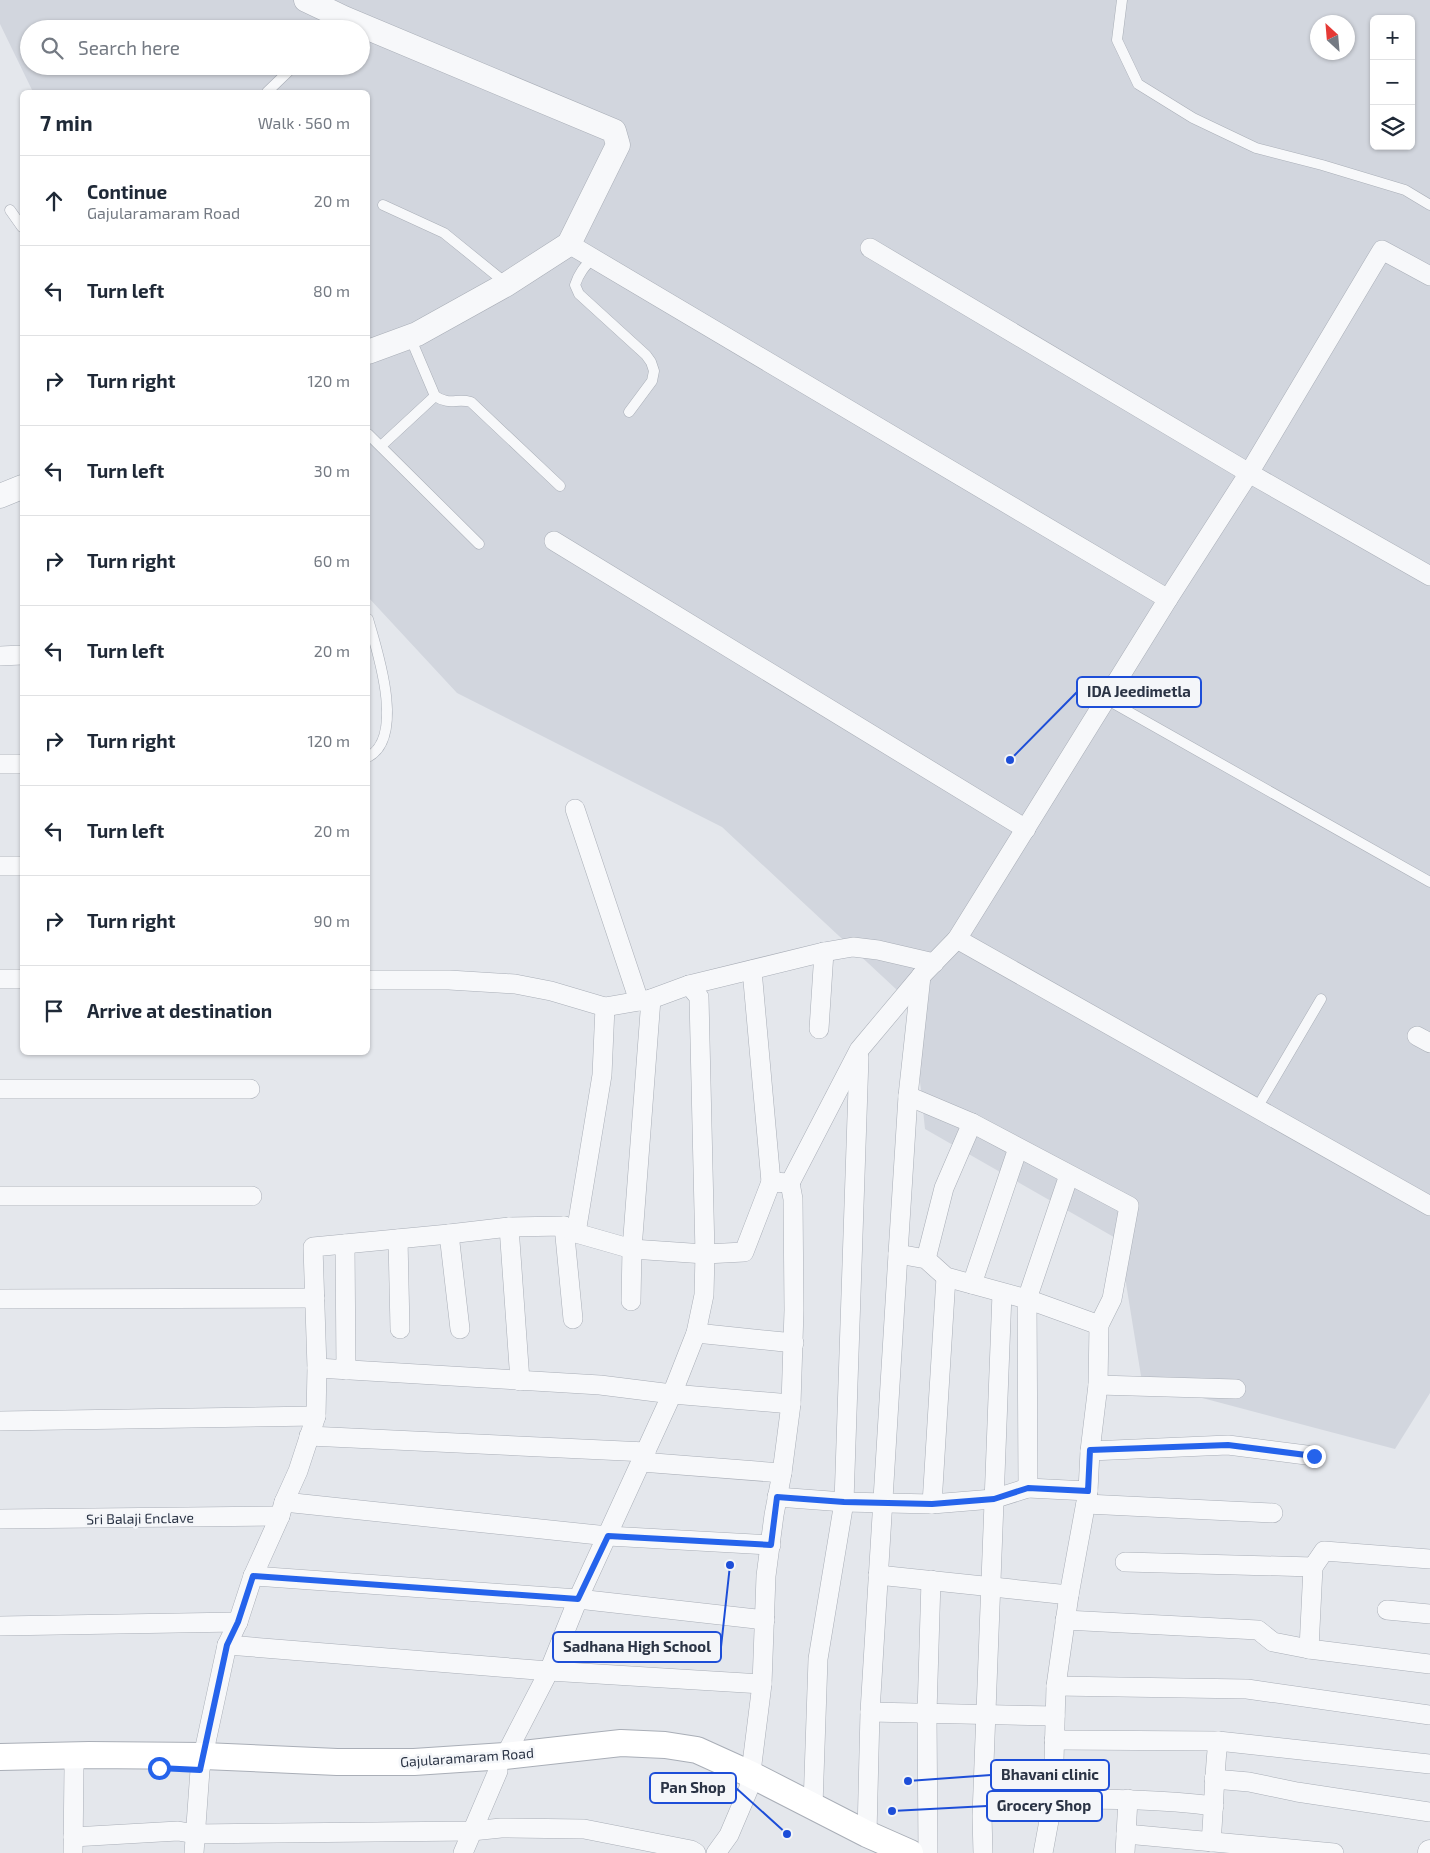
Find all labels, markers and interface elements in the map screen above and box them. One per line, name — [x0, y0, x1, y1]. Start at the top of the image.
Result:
north arrow — [1310, 15, 1355, 60]
map controls — [1370, 15, 1415, 150]
button: + — [1370, 15, 1415, 60]
search box — [20, 20, 370, 75]
icon: search — [38, 34, 66, 62]
text: Search here — [78, 36, 180, 59]
button: − — [1370, 60, 1415, 105]
button: layers — [1370, 105, 1415, 150]
text: 7 min — [40, 110, 93, 135]
text: Walk · 560 m — [258, 113, 350, 132]
text: Continue — [87, 180, 167, 203]
icon: ahead — [40, 187, 68, 215]
text: 20 m — [314, 191, 350, 210]
text: Gajularamaram Road — [87, 203, 240, 222]
icon: left — [40, 277, 68, 305]
text: Turn left — [87, 279, 164, 302]
text: 80 m — [313, 281, 350, 300]
icon: right — [40, 367, 68, 395]
text: Turn right — [87, 369, 175, 392]
text: 120 m — [307, 371, 350, 390]
icon: left — [40, 457, 68, 485]
text: Turn left — [87, 459, 164, 482]
text: 30 m — [314, 461, 350, 480]
icon: right — [40, 547, 68, 575]
text: Turn right — [87, 549, 175, 572]
text: 60 m — [314, 551, 350, 570]
icon: left — [40, 637, 68, 665]
text: Turn left — [87, 639, 164, 662]
text: 20 m — [314, 641, 350, 660]
callout: IDA Jeedimetla — [1077, 677, 1201, 707]
text: IDA Jeedimetla — [1087, 682, 1191, 700]
icon: right — [40, 727, 68, 755]
text: Turn right — [87, 729, 175, 752]
text: 120 m — [307, 731, 350, 750]
icon: left — [40, 817, 68, 845]
text: Turn left — [87, 819, 164, 842]
text: 20 m — [314, 821, 350, 840]
icon: right — [40, 907, 68, 935]
text: Turn right — [87, 909, 175, 932]
text: 90 m — [314, 911, 350, 930]
icon: arrive — [40, 997, 68, 1025]
text: Arrive at destination — [87, 999, 272, 1022]
route end — [1303, 1445, 1326, 1468]
street label: Sri Balaji Enclave — [86, 1509, 194, 1527]
callout: Sadhana High School — [553, 1632, 721, 1662]
text: Sadhana High School — [563, 1637, 711, 1655]
street label: Gajularamaram Road — [400, 1744, 534, 1770]
route start — [148, 1757, 171, 1780]
callout: Bhavani clinic — [991, 1760, 1109, 1790]
text: Bhavani clinic — [1001, 1765, 1099, 1783]
callout: Pan Shop — [650, 1773, 736, 1803]
text: Pan Shop — [660, 1778, 726, 1796]
callout: Grocery Shop — [987, 1791, 1102, 1821]
text: Grocery Shop — [997, 1796, 1091, 1815]

